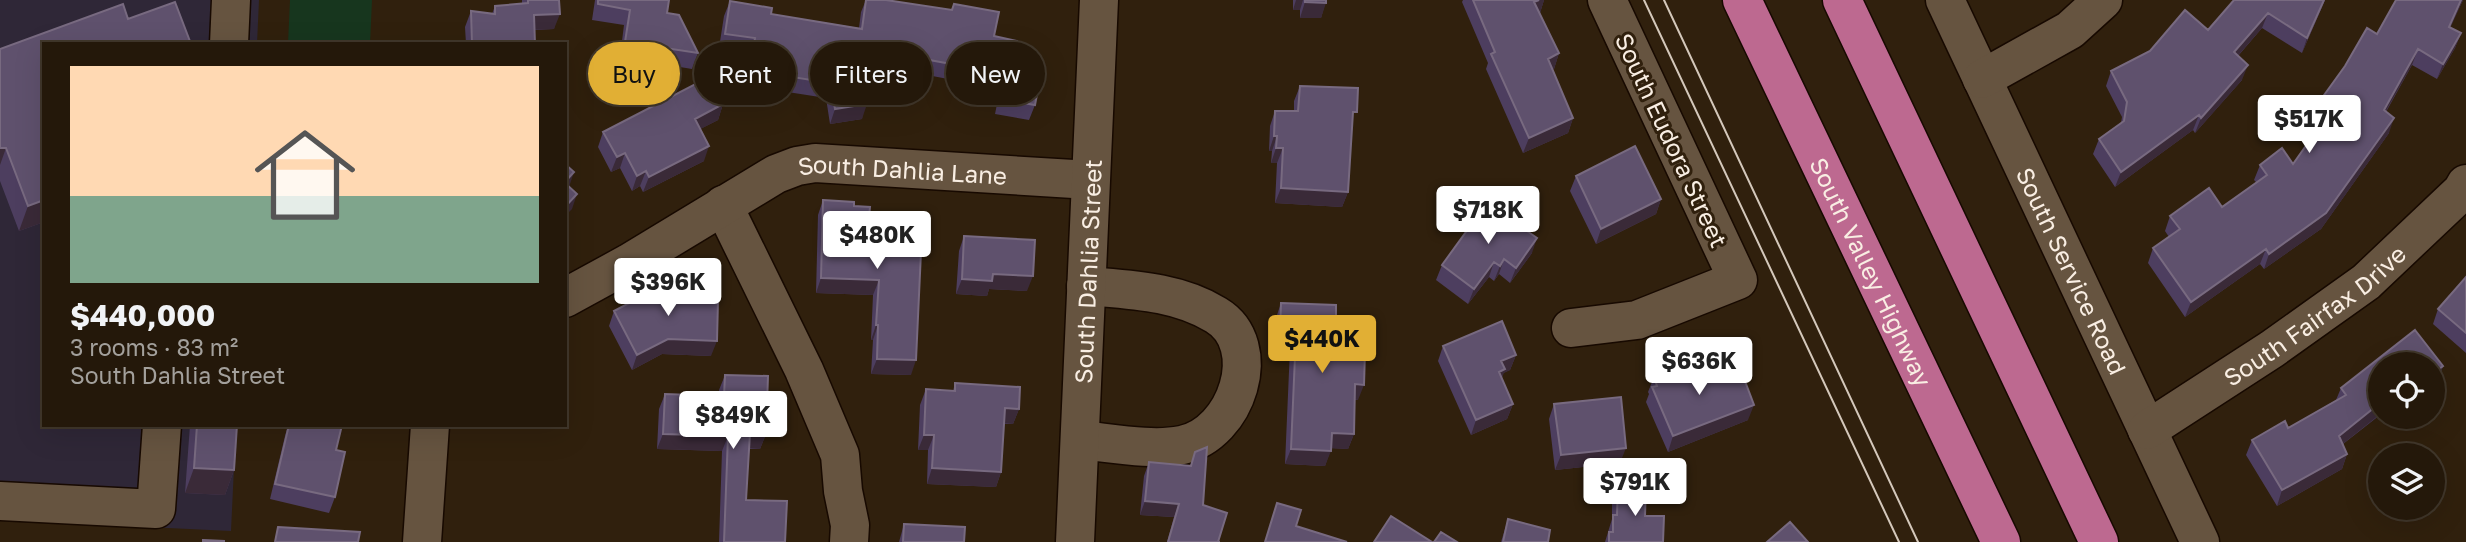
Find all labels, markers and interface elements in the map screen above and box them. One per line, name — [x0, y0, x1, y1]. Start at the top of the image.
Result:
street label: South Eudora Street — [1610, 28, 1734, 252]
chip: Buy — [588, 42, 680, 105]
chip: Rent — [694, 42, 796, 105]
chip: Filters — [810, 42, 932, 105]
chip: New — [946, 42, 1045, 105]
pin: $517K — [2260, 96, 2358, 155]
text: $517K — [2274, 104, 2344, 132]
icon: home — [242, 112, 368, 238]
street label: South Dahlia Lane — [795, 148, 1008, 189]
street label: South Valley Highway — [1805, 152, 1939, 391]
street label: South Dahlia Street — [1068, 158, 1106, 384]
street label: South Service Road — [2011, 162, 2133, 379]
pin: $718K — [1439, 187, 1537, 246]
text: $718K — [1452, 195, 1524, 223]
pin: $480K — [828, 212, 926, 271]
text: $480K — [839, 220, 915, 248]
street label: South Fairfax Drive — [2218, 238, 2411, 391]
pin: $396K — [619, 258, 717, 318]
text: $396K — [630, 267, 706, 295]
text: $440,000 — [70, 297, 215, 333]
pin: $440K — [1273, 316, 1371, 375]
text: $440K — [1284, 324, 1360, 352]
text: 3 rooms · 83 m² — [70, 333, 238, 361]
pin: $636K — [1650, 338, 1748, 397]
text: $636K — [1661, 346, 1737, 374]
map controls — [2368, 352, 2445, 520]
button: locate — [2368, 352, 2445, 429]
text: South Dahlia Street — [70, 361, 285, 389]
pin: $849K — [684, 392, 782, 451]
text: $849K — [695, 400, 771, 428]
button: layers — [2368, 443, 2445, 520]
pin: $791K — [1586, 458, 1684, 518]
text: $791K — [1599, 467, 1671, 495]

